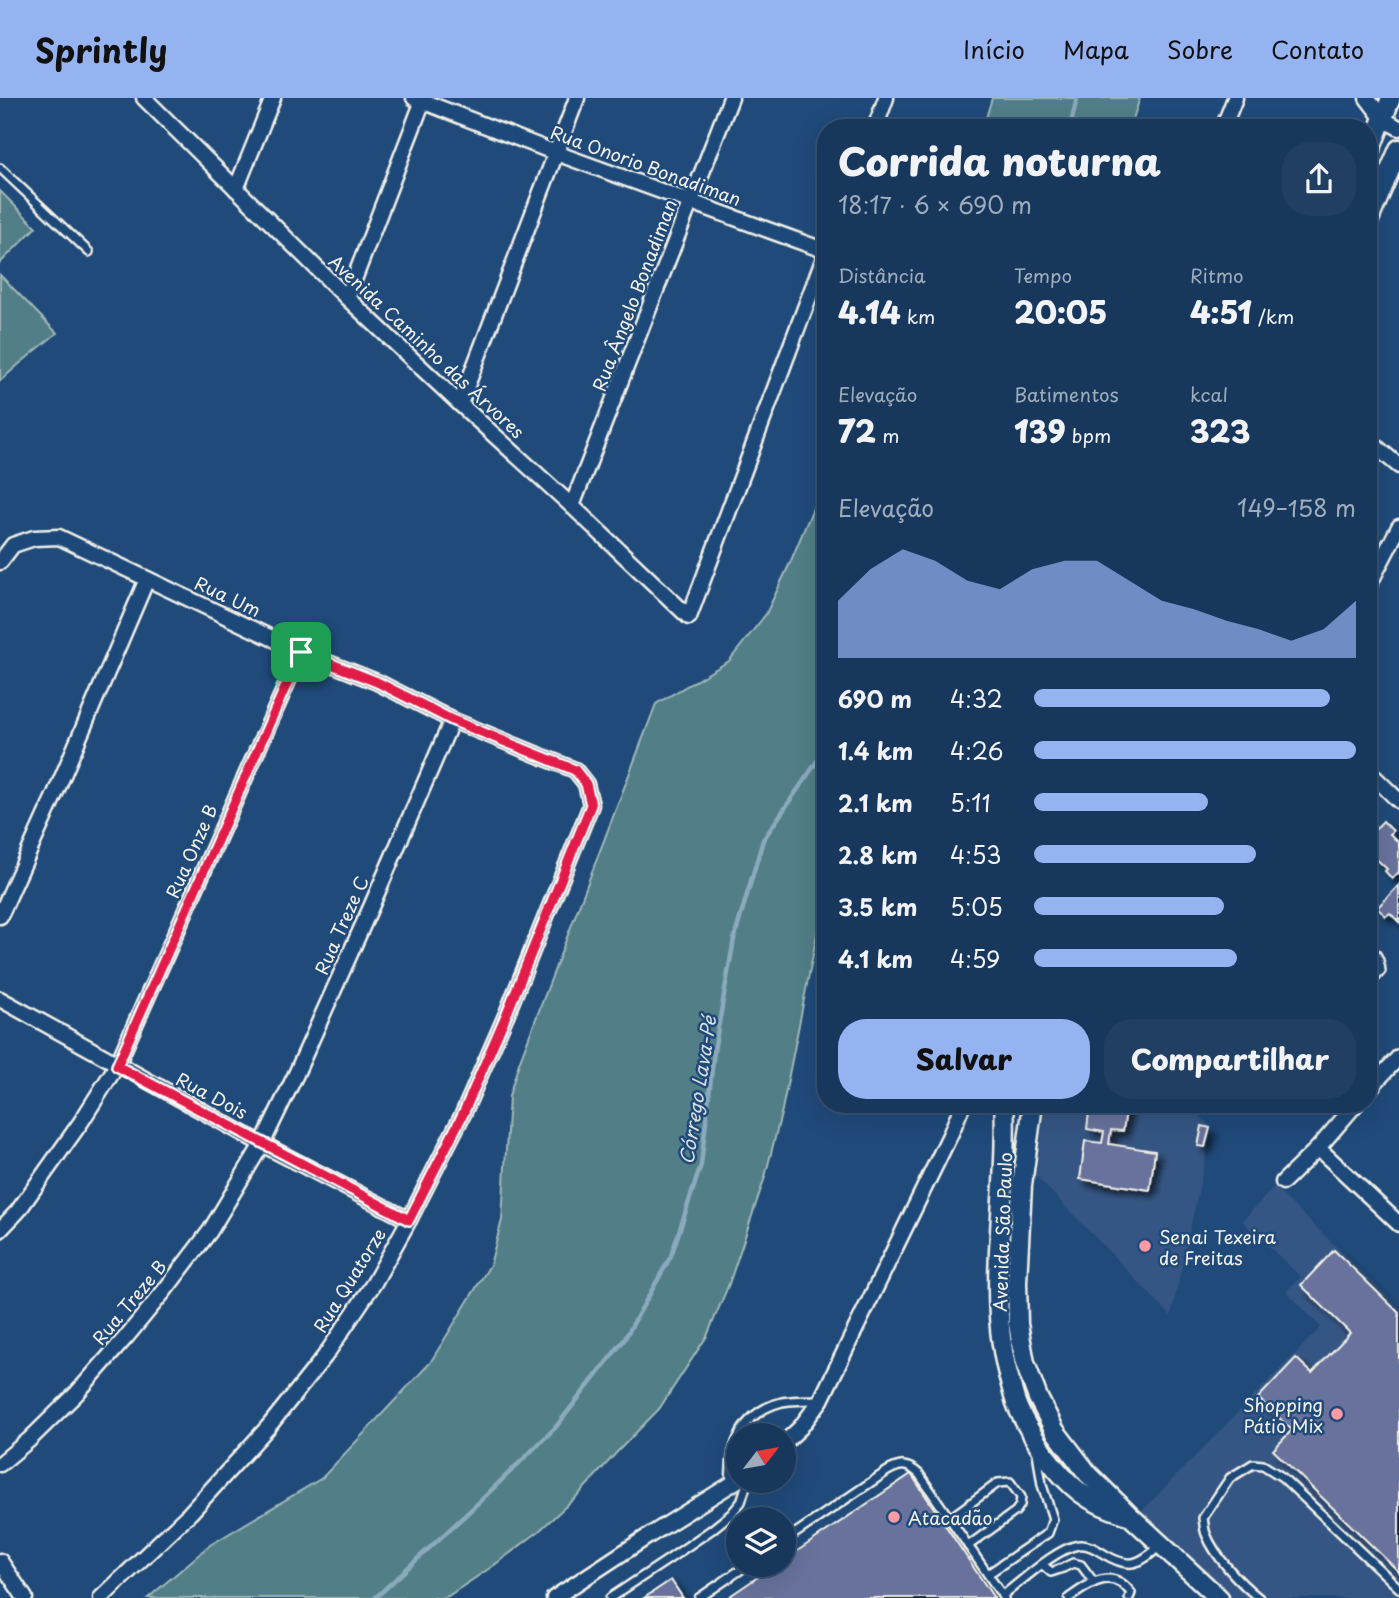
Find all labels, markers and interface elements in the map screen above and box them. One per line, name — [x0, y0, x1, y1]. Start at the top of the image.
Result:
text: Sprintly — [35, 24, 167, 74]
text: Início — [963, 31, 1025, 67]
text: Mapa — [1063, 31, 1129, 67]
text: Sobre — [1167, 31, 1233, 67]
text: Contato — [1271, 31, 1364, 67]
street label: Rua Onorio Bonadiman — [547, 118, 745, 212]
text: Corrida noturna — [838, 132, 1161, 189]
button: share — [1282, 142, 1356, 216]
text: 18:17 · 6 × 690 m — [838, 187, 1032, 222]
street label: Rua Ângelo Bonadiman — [585, 195, 683, 395]
street label: Avenida Caminho das Árvores — [323, 248, 531, 444]
text: Distância — [838, 261, 926, 289]
text: Tempo — [1014, 261, 1072, 289]
text: Ritmo — [1190, 261, 1244, 289]
text: 4.14 — [838, 289, 901, 334]
text: 20:05 — [1014, 289, 1107, 334]
text: 4:51 — [1190, 289, 1252, 334]
text: km — [901, 302, 935, 330]
text: /km — [1252, 302, 1294, 330]
text: Elevação — [838, 380, 917, 408]
text: Batimentos — [1014, 380, 1118, 408]
text: kcal — [1190, 380, 1228, 408]
text: 72 — [838, 408, 876, 453]
text: 139 — [1014, 408, 1066, 453]
text: 323 — [1190, 408, 1250, 453]
text: m — [876, 421, 899, 449]
text: bpm — [1066, 421, 1111, 449]
text: Elevação — [838, 490, 934, 525]
text: 149–158 m — [1237, 490, 1356, 525]
street label: Rua Um — [191, 569, 265, 623]
pin — [271, 622, 331, 682]
icon: arrive — [282, 633, 320, 671]
text: 690 m — [838, 681, 912, 716]
text: 4:32 — [950, 681, 1003, 716]
text: 1.4 km — [838, 733, 913, 768]
text: 4:26 — [950, 733, 1003, 768]
text: 2.1 km — [838, 785, 913, 820]
text: 5:11 — [950, 785, 991, 820]
street label: Rua Onze B — [158, 800, 224, 902]
text: 2.8 km — [838, 837, 918, 872]
text: 4:53 — [950, 837, 1001, 872]
street label: Rua Treze C — [307, 871, 375, 979]
text: 3.5 km — [838, 889, 918, 924]
text: 5:05 — [950, 889, 1003, 924]
text: 4.1 km — [838, 941, 913, 976]
text: 4:59 — [950, 941, 1000, 976]
water label: Córrego Lava-Pé — [671, 1012, 723, 1166]
button: Salvar — [838, 1019, 1090, 1099]
button: Compartilhar — [1104, 1019, 1356, 1099]
street label: Rua Dois — [171, 1065, 253, 1125]
street label: Avenida São Paulo — [986, 1152, 1018, 1312]
street label: Rua Quatorze — [306, 1223, 392, 1337]
place label: Senai Texeira de Freitas — [1159, 1223, 1277, 1271]
marker: Senai Texeira de Freitas — [1137, 1238, 1153, 1254]
street label: Rua Treze B — [85, 1254, 173, 1350]
place label: Shopping Pátio Mix — [1243, 1391, 1323, 1439]
marker: Shopping Pátio Mix — [1329, 1406, 1345, 1422]
north arrow — [726, 1423, 796, 1493]
map controls — [726, 1423, 796, 1577]
place label: Atacadão — [908, 1504, 992, 1531]
button: layers — [726, 1507, 796, 1577]
marker: Atacadão — [886, 1509, 902, 1525]

